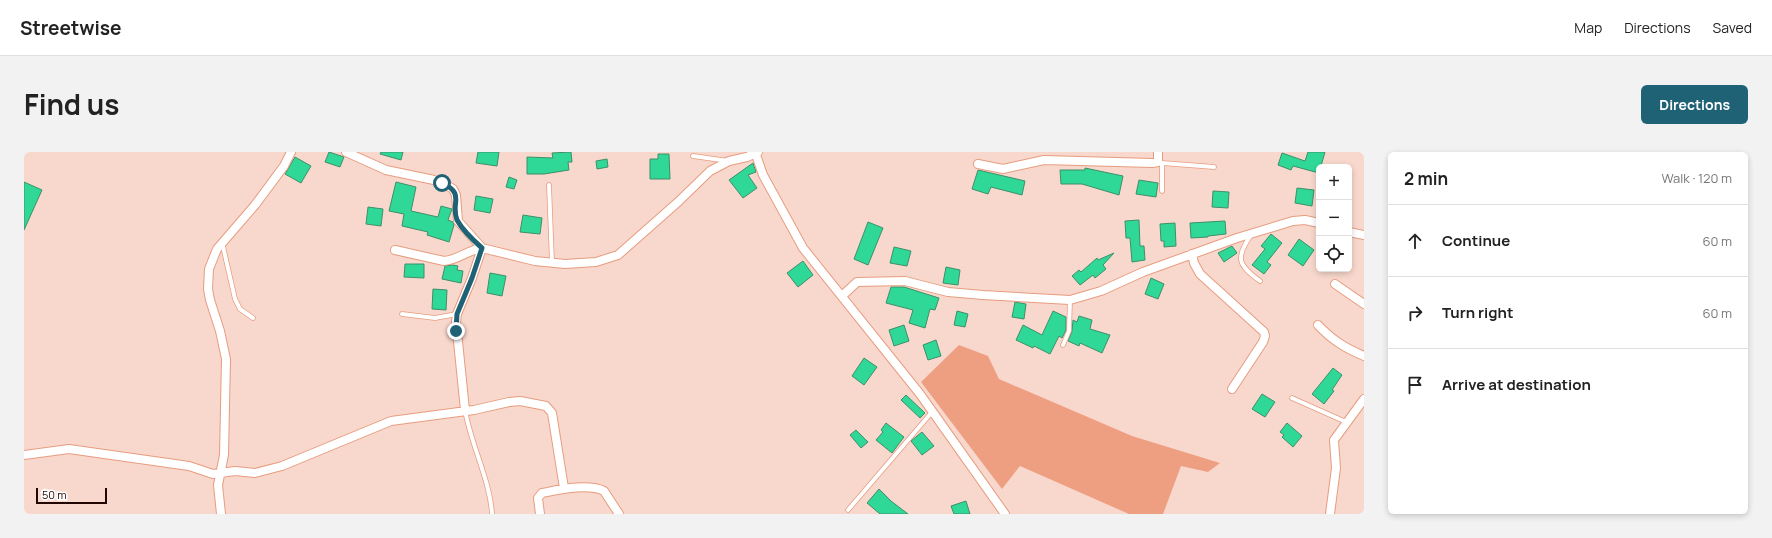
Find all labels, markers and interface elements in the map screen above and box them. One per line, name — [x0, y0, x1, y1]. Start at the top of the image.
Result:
text: Streetwise — [20, 15, 122, 41]
text: Map — [1574, 18, 1602, 37]
text: Directions — [1624, 18, 1691, 37]
text: Saved — [1713, 18, 1752, 37]
text: Find us — [24, 85, 119, 123]
button: Directions — [1641, 85, 1748, 124]
map controls — [1316, 164, 1352, 272]
button: + — [1316, 164, 1352, 200]
text: 2 min — [1404, 167, 1448, 190]
text: Walk · 120 m — [1662, 169, 1732, 187]
route start — [433, 174, 451, 192]
button: − — [1316, 200, 1352, 236]
icon: ahead — [1404, 230, 1426, 252]
text: Continue — [1442, 230, 1510, 251]
text: 60 m — [1702, 232, 1732, 250]
button: locate — [1316, 236, 1352, 272]
icon: right — [1404, 302, 1426, 324]
text: Turn right — [1442, 302, 1513, 323]
text: 60 m — [1702, 304, 1732, 322]
route end — [447, 322, 465, 340]
icon: arrive — [1404, 374, 1426, 396]
text: Arrive at destination — [1442, 374, 1591, 395]
scale bar — [36, 486, 107, 505]
text: 50 m — [42, 487, 67, 502]

